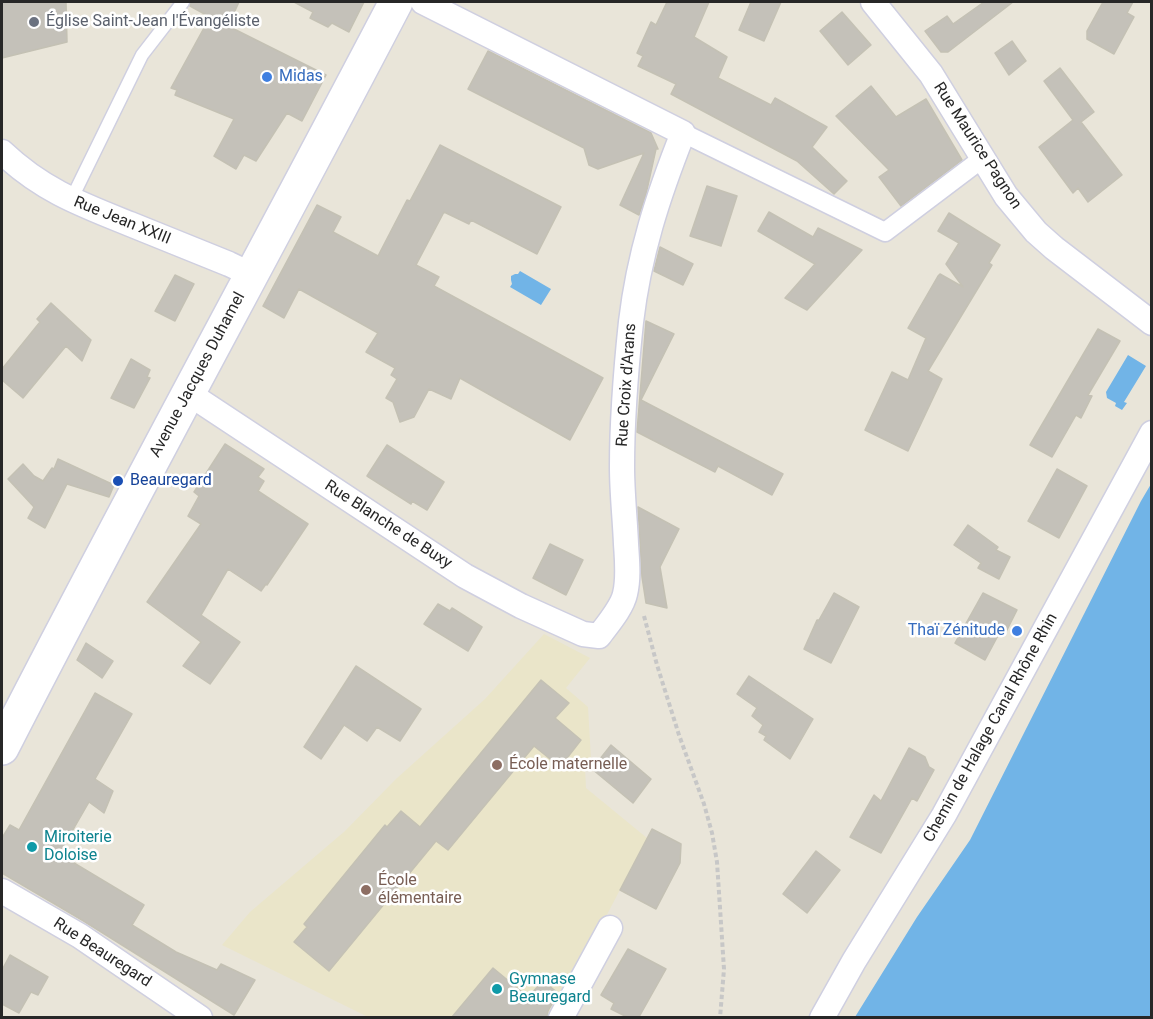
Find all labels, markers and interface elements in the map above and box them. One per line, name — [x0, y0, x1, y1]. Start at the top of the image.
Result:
place label: Église Saint-Jean l'Évangéliste — [46, 12, 260, 32]
marker: Église Saint-Jean l'Évangéliste — [27, 15, 41, 29]
place label: Midas — [279, 67, 323, 87]
marker: Midas — [260, 70, 274, 84]
street label: Rue Maurice Pagnon — [929, 79, 1025, 213]
street label: Rue Jean XXIII — [71, 193, 173, 249]
street label: Avenue Jacques Duhamel — [146, 289, 250, 461]
street label: Rue Croix d'Arans — [613, 323, 641, 447]
place label: Beauregard — [130, 471, 212, 491]
marker: Beauregard — [111, 474, 125, 488]
street label: Rue Blanche de Buxy — [321, 477, 455, 573]
street label: Chemin de Halage Canal Rhône Rhin — [920, 610, 1062, 846]
place label: Thaï Zénitude — [908, 621, 1005, 641]
marker: Thaï Zénitude — [1010, 624, 1024, 638]
place label: École maternelle — [509, 755, 627, 775]
marker: École maternelle — [490, 758, 504, 772]
place label: Miroiterie Doloise — [44, 828, 112, 866]
marker: Miroiterie Doloise — [25, 840, 39, 854]
place label: École élémentaire — [378, 871, 462, 909]
marker: École élémentaire — [359, 883, 373, 897]
street label: Rue Beauregard — [49, 914, 155, 992]
place label: Gymnase Beauregard — [509, 970, 591, 1008]
marker: Gymnase Beauregard — [490, 982, 504, 996]

